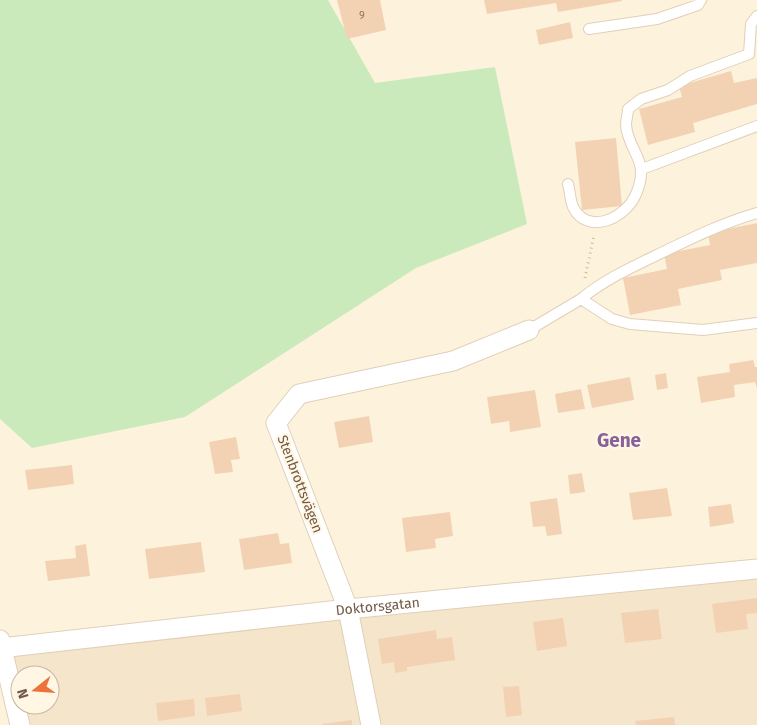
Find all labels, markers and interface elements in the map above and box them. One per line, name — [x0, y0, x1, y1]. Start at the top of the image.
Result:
house number: 9 — [359, 9, 365, 22]
district label: Gene — [597, 429, 641, 452]
street label: Stenbrottsvägen — [274, 433, 326, 535]
street label: Doktorsgatan — [335, 594, 421, 619]
north arrow — [10, 665, 60, 715]
text: N — [14, 687, 33, 701]

